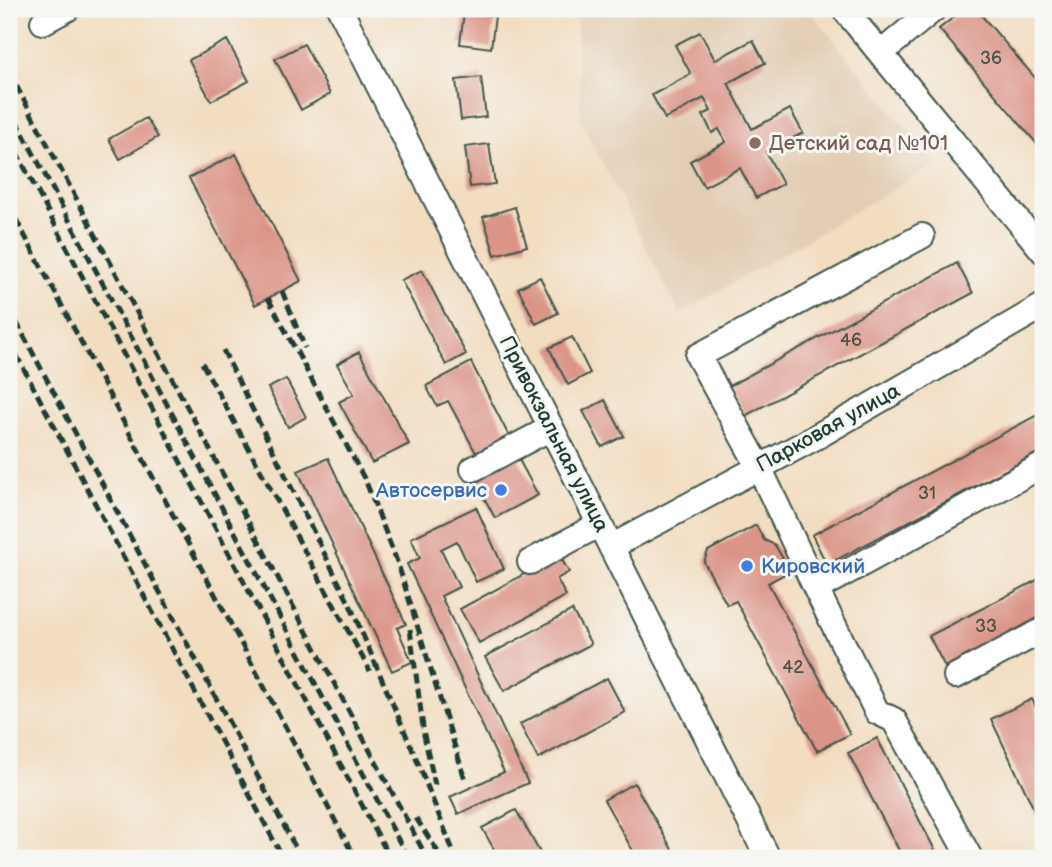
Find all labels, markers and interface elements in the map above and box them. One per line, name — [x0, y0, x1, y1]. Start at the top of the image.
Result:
house number: 36 — [980, 48, 1002, 69]
place label: Детский сад №101 — [769, 131, 948, 156]
marker: Детский сад №101 — [747, 135, 763, 151]
house number: 46 — [840, 330, 862, 351]
street label: Привокзальная улица — [494, 332, 615, 537]
street label: Парковая улица — [752, 378, 905, 478]
place label: Автосервис — [375, 478, 487, 503]
marker: Автосервис — [493, 482, 509, 498]
house number: 31 — [918, 483, 936, 504]
place label: Кировский — [761, 554, 865, 579]
marker: Кировский — [739, 558, 755, 574]
house number: 33 — [975, 616, 997, 637]
house number: 42 — [782, 657, 804, 678]

